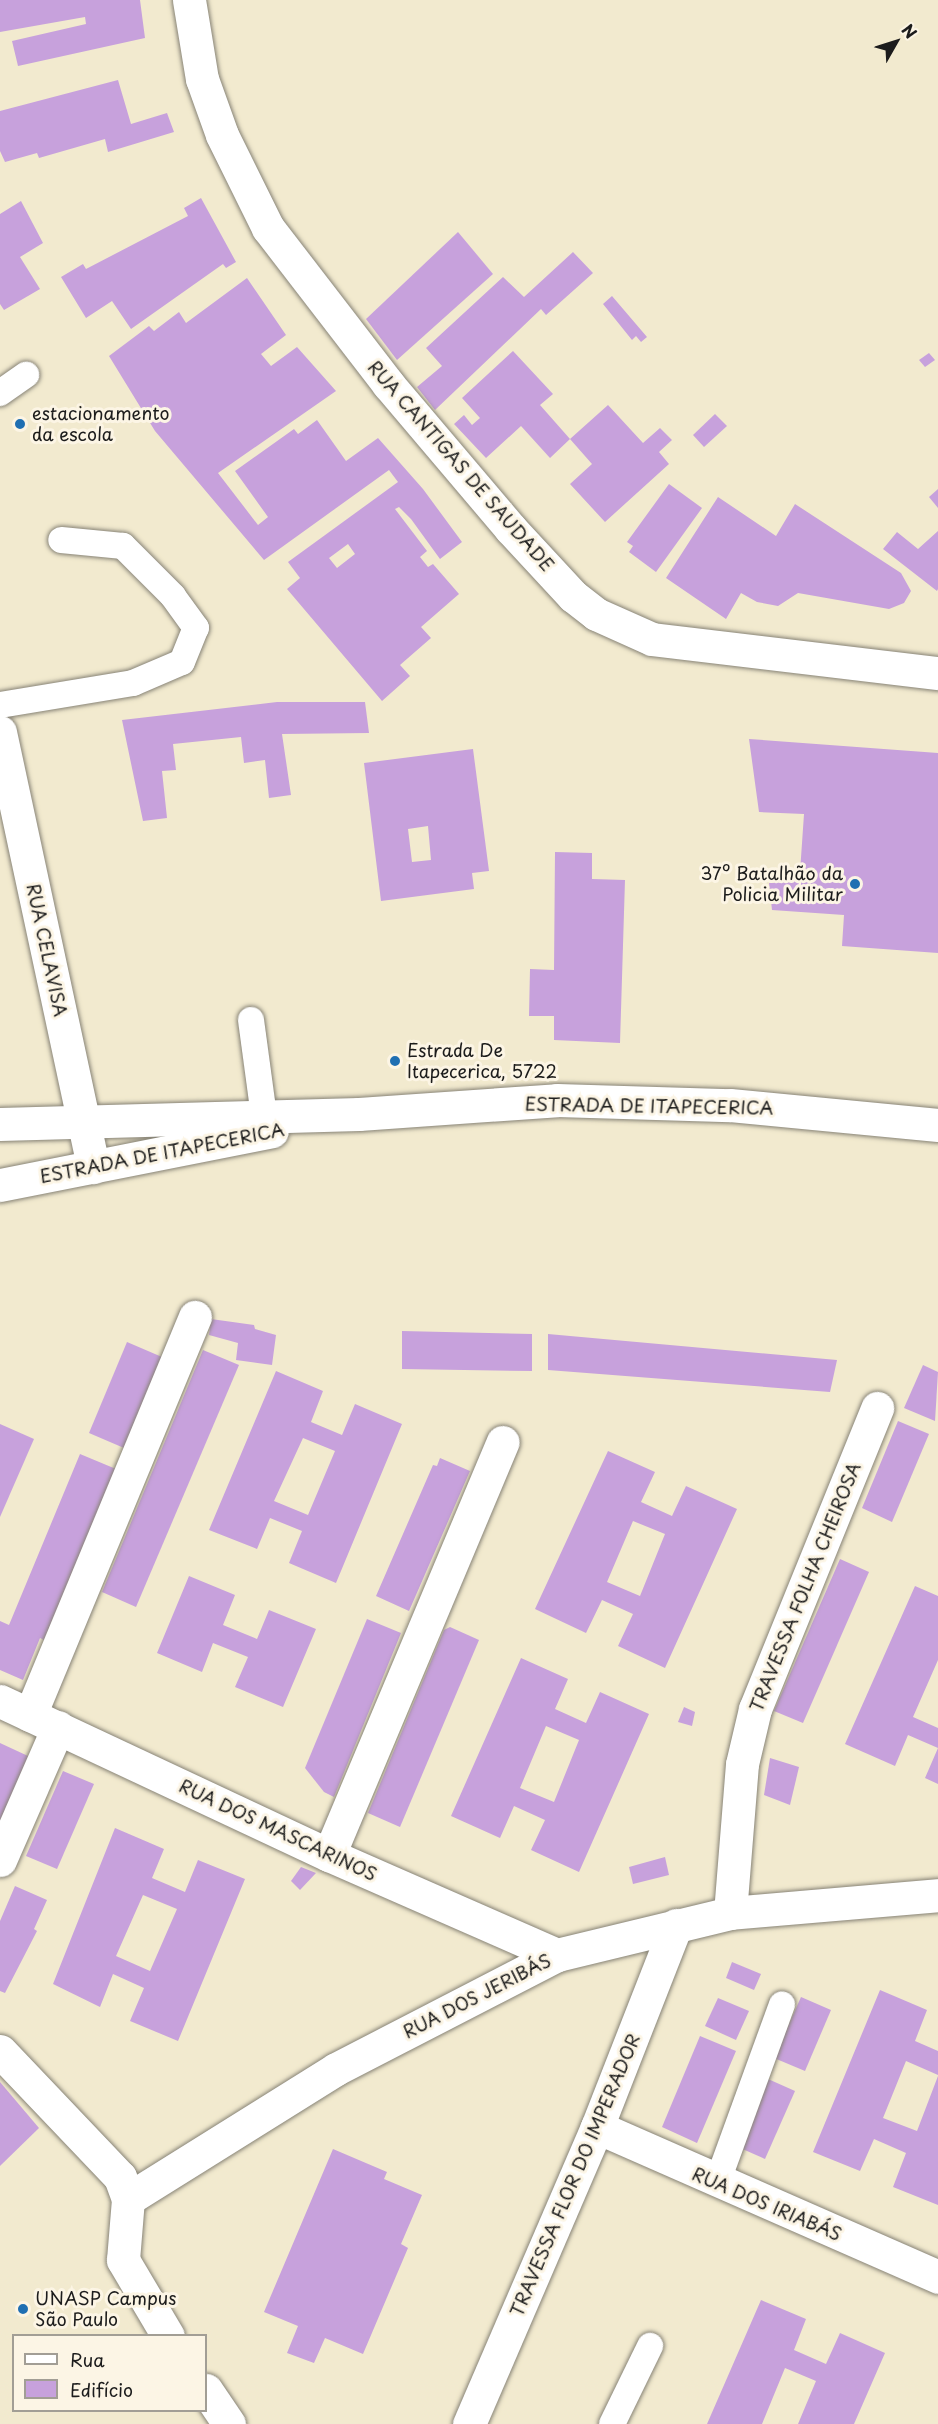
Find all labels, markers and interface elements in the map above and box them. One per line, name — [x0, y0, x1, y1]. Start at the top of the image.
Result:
north arrow — [866, 12, 926, 72]
text: N — [897, 18, 923, 43]
street label: RUA CANTIGAS DE SAUDADE — [362, 355, 560, 577]
place label: estacionamento da escola — [32, 403, 169, 446]
marker: estacionamento da escola — [13, 417, 27, 431]
place label: 37º Batalhão da Policia Militar — [701, 863, 843, 906]
marker: 37º Batalhão da Policia Militar — [848, 877, 862, 891]
street label: RUA CELAVISA — [22, 881, 72, 1019]
place label: Estrada De Itapecerica, 5722 — [407, 1040, 558, 1082]
marker: Estrada De Itapecerica, 5722 — [388, 1054, 402, 1068]
street label: ESTRADA DE ITAPECERICA — [524, 1093, 774, 1119]
street label: ESTRADA DE ITAPECERICA — [38, 1119, 286, 1187]
street label: TRAVESSA FOLHA CHEIROSA — [745, 1460, 865, 1714]
street label: RUA DOS MASCARINOS — [175, 1774, 381, 1886]
street label: RUA DOS JERIBÁS — [397, 1948, 557, 2044]
street label: TRAVESSA FLOR DO IMPERADOR — [506, 2031, 644, 2319]
street label: RUA DOS IRIABÁS — [687, 2162, 847, 2246]
place label: UNASP Campus São Paulo — [35, 2288, 177, 2330]
marker: UNASP Campus São Paulo — [16, 2302, 30, 2316]
legend — [12, 2334, 207, 2412]
text: Rua — [70, 2346, 105, 2373]
text: Edifício — [70, 2376, 133, 2403]

